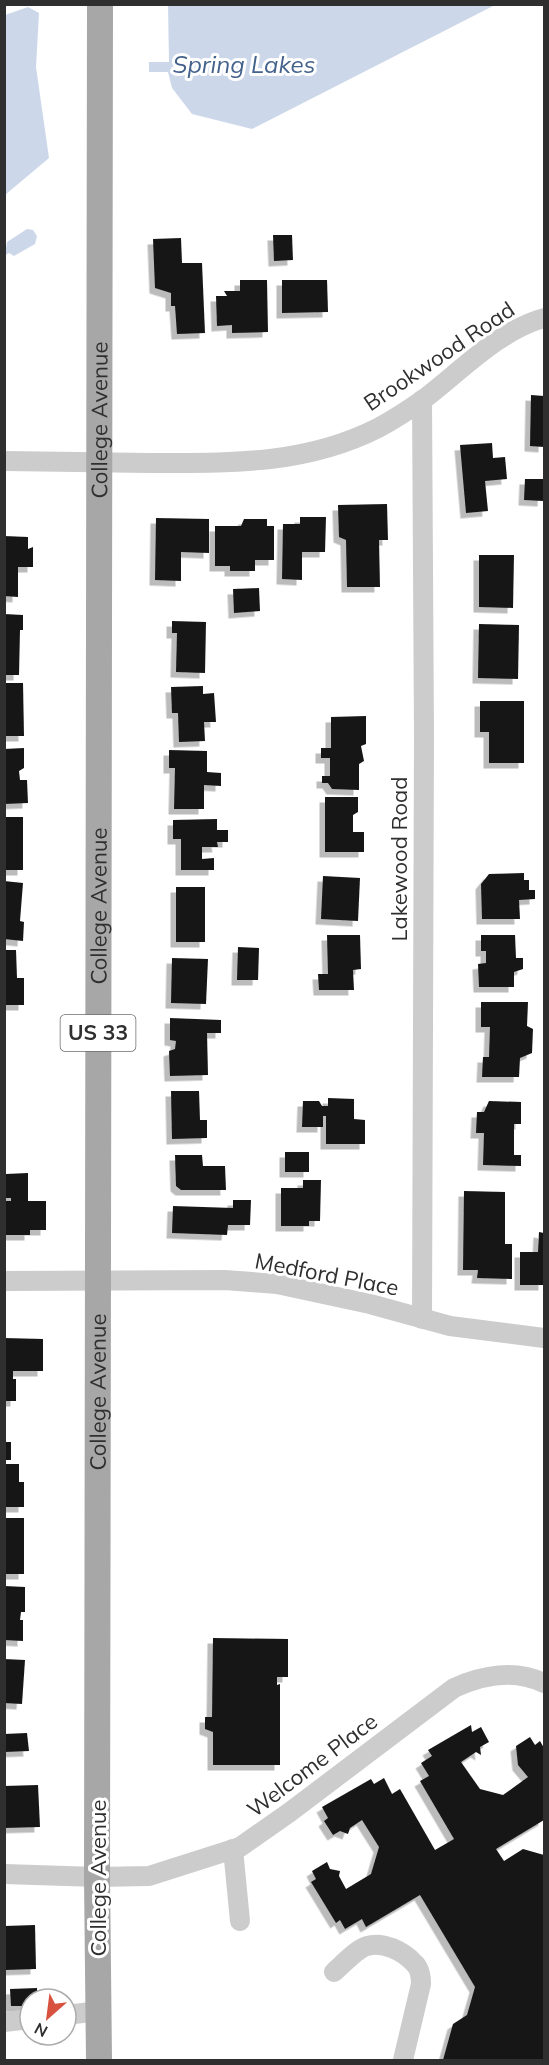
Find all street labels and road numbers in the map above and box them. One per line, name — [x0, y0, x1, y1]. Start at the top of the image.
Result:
street label: Brookwood Road — [358, 295, 520, 417]
street label: College Avenue — [85, 341, 113, 499]
street label: Lakewood Road — [385, 776, 413, 942]
street label: College Avenue — [84, 827, 113, 985]
road number: US 33 — [60, 1015, 136, 1051]
street label: Medford Place — [253, 1246, 401, 1302]
street label: College Avenue — [84, 1313, 112, 1471]
street label: Welcome Place — [241, 1707, 383, 1823]
street label: College Avenue — [84, 1800, 112, 1956]

